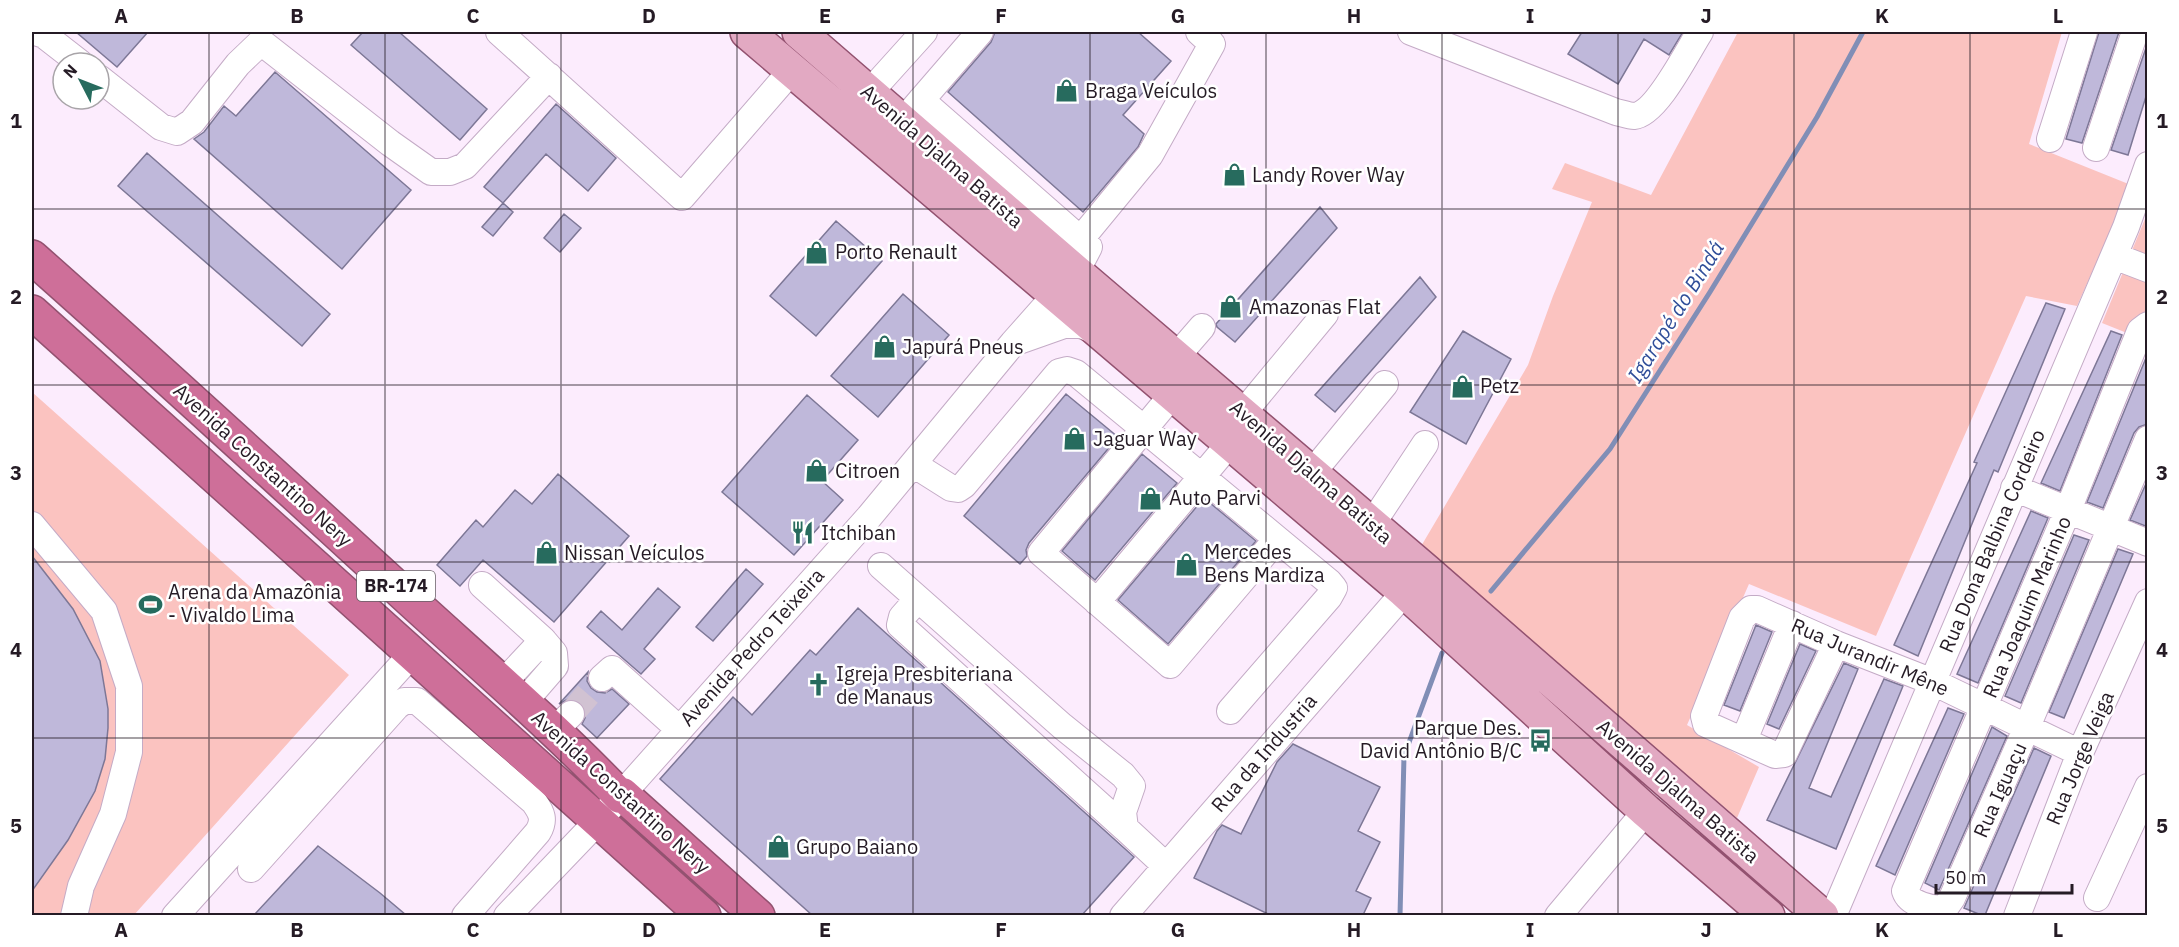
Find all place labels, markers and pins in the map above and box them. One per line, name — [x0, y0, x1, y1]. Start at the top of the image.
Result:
place label: Braga Veículos — [1085, 77, 1217, 104]
shop icon: Braga Veículos — [1054, 78, 1080, 104]
place label: Landy Rover Way — [1252, 161, 1405, 188]
shop icon: Landy Rover Way — [1221, 162, 1247, 188]
place label: Porto Renault — [835, 238, 957, 265]
shop icon: Porto Renault — [804, 239, 830, 265]
place label: Amazonas Flat — [1249, 293, 1381, 320]
shop icon: Amazonas Flat — [1218, 294, 1244, 320]
place label: Japurá Pneus — [902, 333, 1024, 360]
shop icon: Japurá Pneus — [871, 334, 897, 360]
place label: Petz — [1480, 372, 1519, 399]
shop icon: Petz — [1449, 373, 1475, 399]
place label: Jaguar Way — [1093, 425, 1197, 452]
shop icon: Jaguar Way — [1062, 426, 1088, 452]
place label: Citroen — [835, 457, 900, 484]
shop icon: Citroen — [804, 458, 830, 484]
place label: Auto Parvi — [1169, 484, 1261, 511]
shop icon: Auto Parvi — [1138, 485, 1164, 511]
place label: Itchiban — [821, 519, 896, 546]
restaurant icon: Itchiban — [790, 520, 816, 546]
place label: Mercedes Bens Mardiza — [1204, 538, 1325, 588]
place label: Nissan Veículos — [564, 539, 705, 566]
shop icon: Nissan Veículos — [533, 540, 559, 566]
shop icon: Mercedes Bens Mardiza — [1173, 551, 1199, 577]
place label: Arena da Amazônia - Vivaldo Lima — [168, 578, 341, 628]
sports icon: Arena da Amazônia - Vivaldo Lima — [137, 591, 163, 617]
place label: Igreja Presbiteriana de Manaus — [836, 660, 1013, 710]
church icon: Igreja Presbiteriana de Manaus — [805, 672, 831, 698]
place label: Parque Des. David Antônio B/C — [1360, 714, 1522, 764]
bus stop icon: Parque Des. David Antônio B/C — [1527, 727, 1553, 753]
place label: Grupo Baiano — [796, 833, 918, 860]
shop icon: Grupo Baiano — [765, 834, 791, 860]

